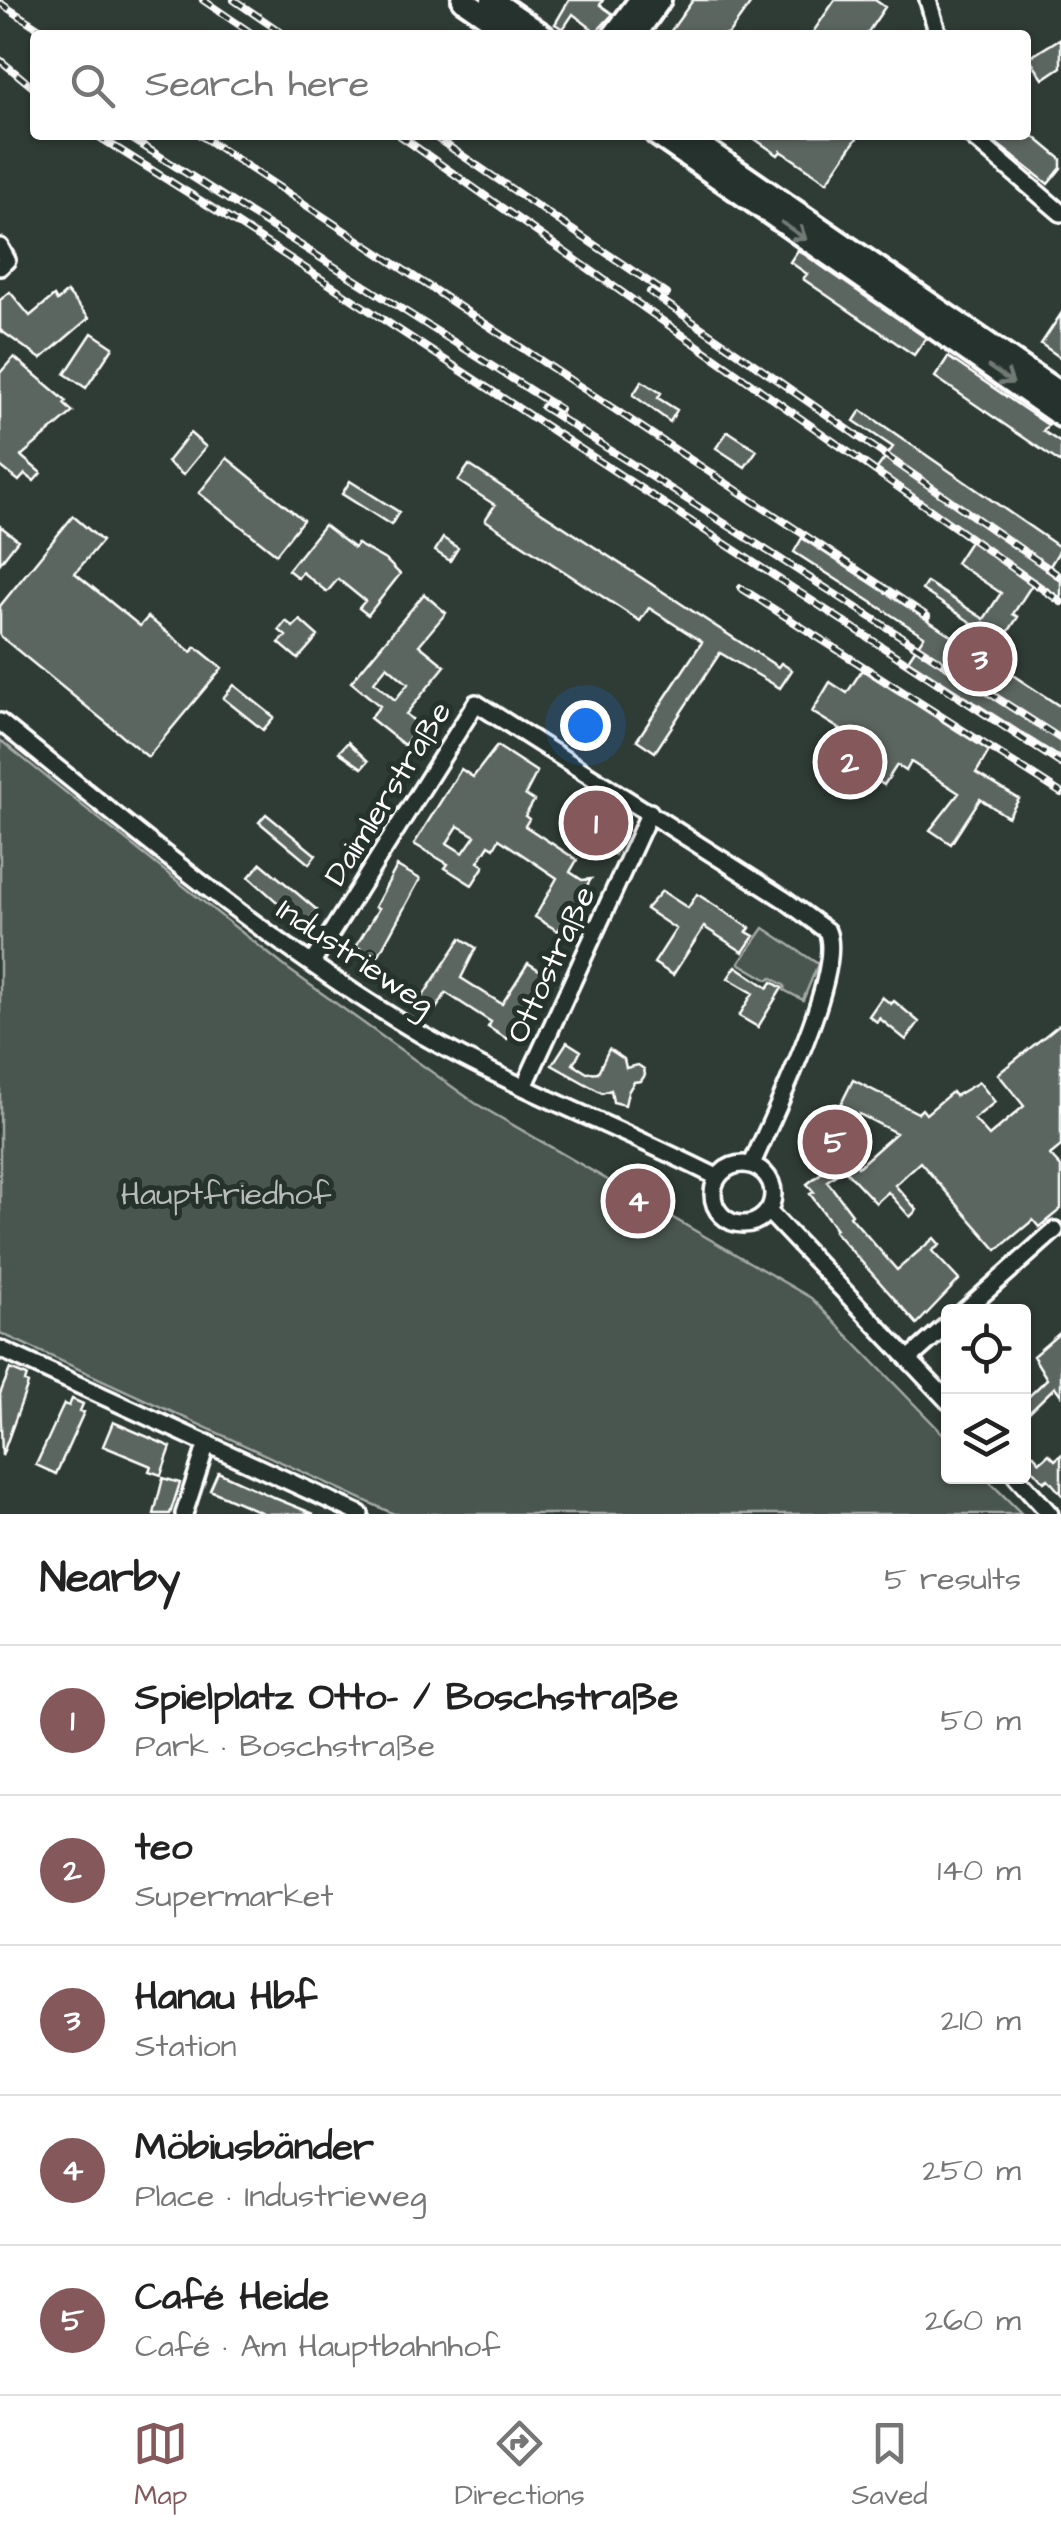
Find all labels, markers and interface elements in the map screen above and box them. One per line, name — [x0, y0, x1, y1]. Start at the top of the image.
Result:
search box — [30, 30, 1031, 140]
icon: search — [65, 58, 120, 113]
text: Search here — [145, 59, 369, 111]
one-way arrow — [780, 220, 807, 241]
one-way arrow — [987, 364, 1015, 385]
pin: 3 — [948, 622, 1012, 696]
street label: Daimlerstraße — [314, 693, 463, 895]
your location — [560, 700, 611, 751]
pin: 2 — [818, 724, 882, 800]
pin: 1 — [564, 786, 628, 860]
street label: Ottostraße — [495, 879, 607, 1050]
street label: Industrieweg — [267, 888, 443, 1027]
pin: 5 — [802, 1104, 868, 1180]
pin: 4 — [606, 1164, 670, 1238]
park label: Hauptfriedhof — [121, 1172, 331, 1217]
map controls — [941, 1304, 1031, 1484]
button: locate — [941, 1304, 1031, 1394]
button: layers — [941, 1394, 1031, 1484]
text: Nearby — [40, 1550, 180, 1608]
text: 5 results — [884, 1557, 1021, 1602]
text: Spielplatz Otto- / Boschstraße — [135, 1672, 678, 1724]
text: 1 — [70, 1698, 75, 1743]
text: 50 m — [940, 1698, 1021, 1743]
text: Park · Boschstraße — [135, 1724, 435, 1769]
text: teo — [135, 1822, 192, 1874]
text: 2 — [63, 1848, 82, 1893]
text: 140 m — [937, 1848, 1021, 1893]
text: Supermarket — [135, 1874, 333, 1919]
text: Hanau Hbf — [135, 1972, 317, 2024]
text: 3 — [64, 1998, 81, 2043]
text: 210 m — [941, 1998, 1021, 2043]
text: Station — [135, 2024, 237, 2069]
text: Möbiusbänder — [135, 2122, 374, 2174]
text: 4 — [62, 2148, 83, 2193]
text: 250 m — [922, 2148, 1021, 2193]
text: Place · Industrieweg — [135, 2174, 426, 2219]
text: Café Heide — [135, 2272, 329, 2324]
text: 5 — [61, 2298, 84, 2343]
text: 260 m — [925, 2298, 1021, 2343]
text: Café · Am Hauptbahnhof — [135, 2324, 500, 2369]
tab: Map — [133, 2416, 188, 2515]
tab: Directions — [455, 2416, 585, 2515]
tab: Saved — [851, 2416, 928, 2515]

